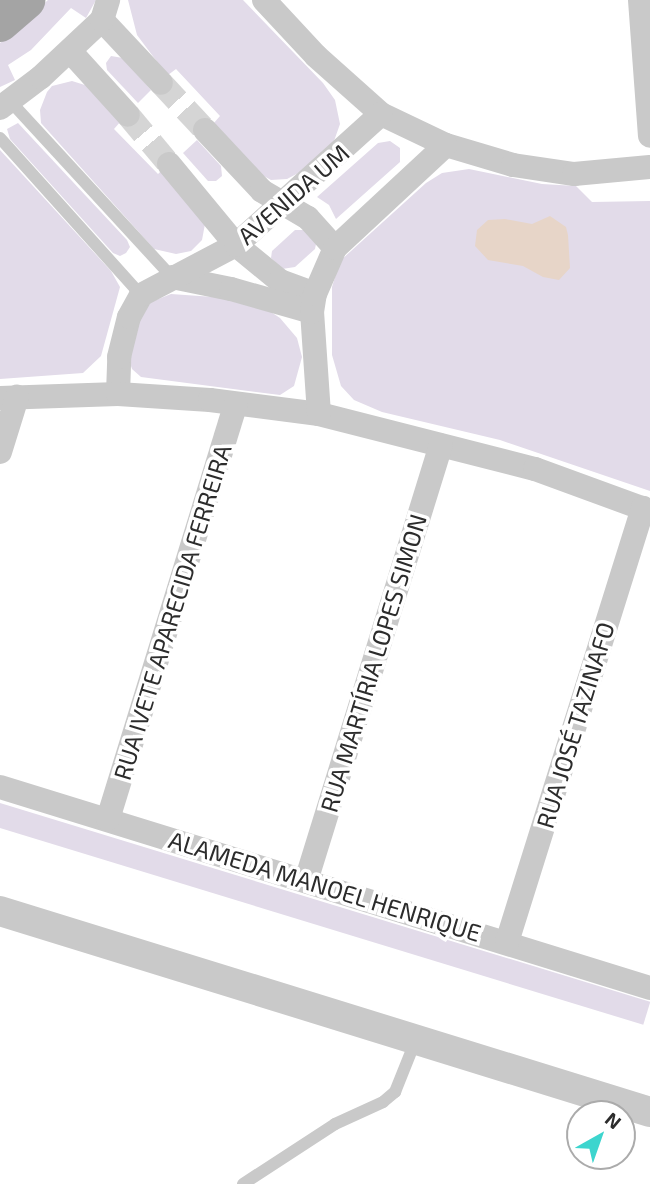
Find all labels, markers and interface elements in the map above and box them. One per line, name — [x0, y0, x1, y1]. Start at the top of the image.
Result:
street label: AVENIDA UM — [231, 138, 355, 250]
street label: RUA IVETE APARECIDA FERREIRA — [107, 440, 237, 784]
street label: RUA MARTÍRIA LOPES SIMON — [314, 510, 432, 816]
street label: RUA JOSÉ TAZINAFO — [530, 618, 620, 832]
street label: ALAMEDA MANOEL HENRIQUE — [165, 825, 485, 947]
north arrow — [566, 1100, 636, 1170]
text: N — [601, 1107, 626, 1133]

